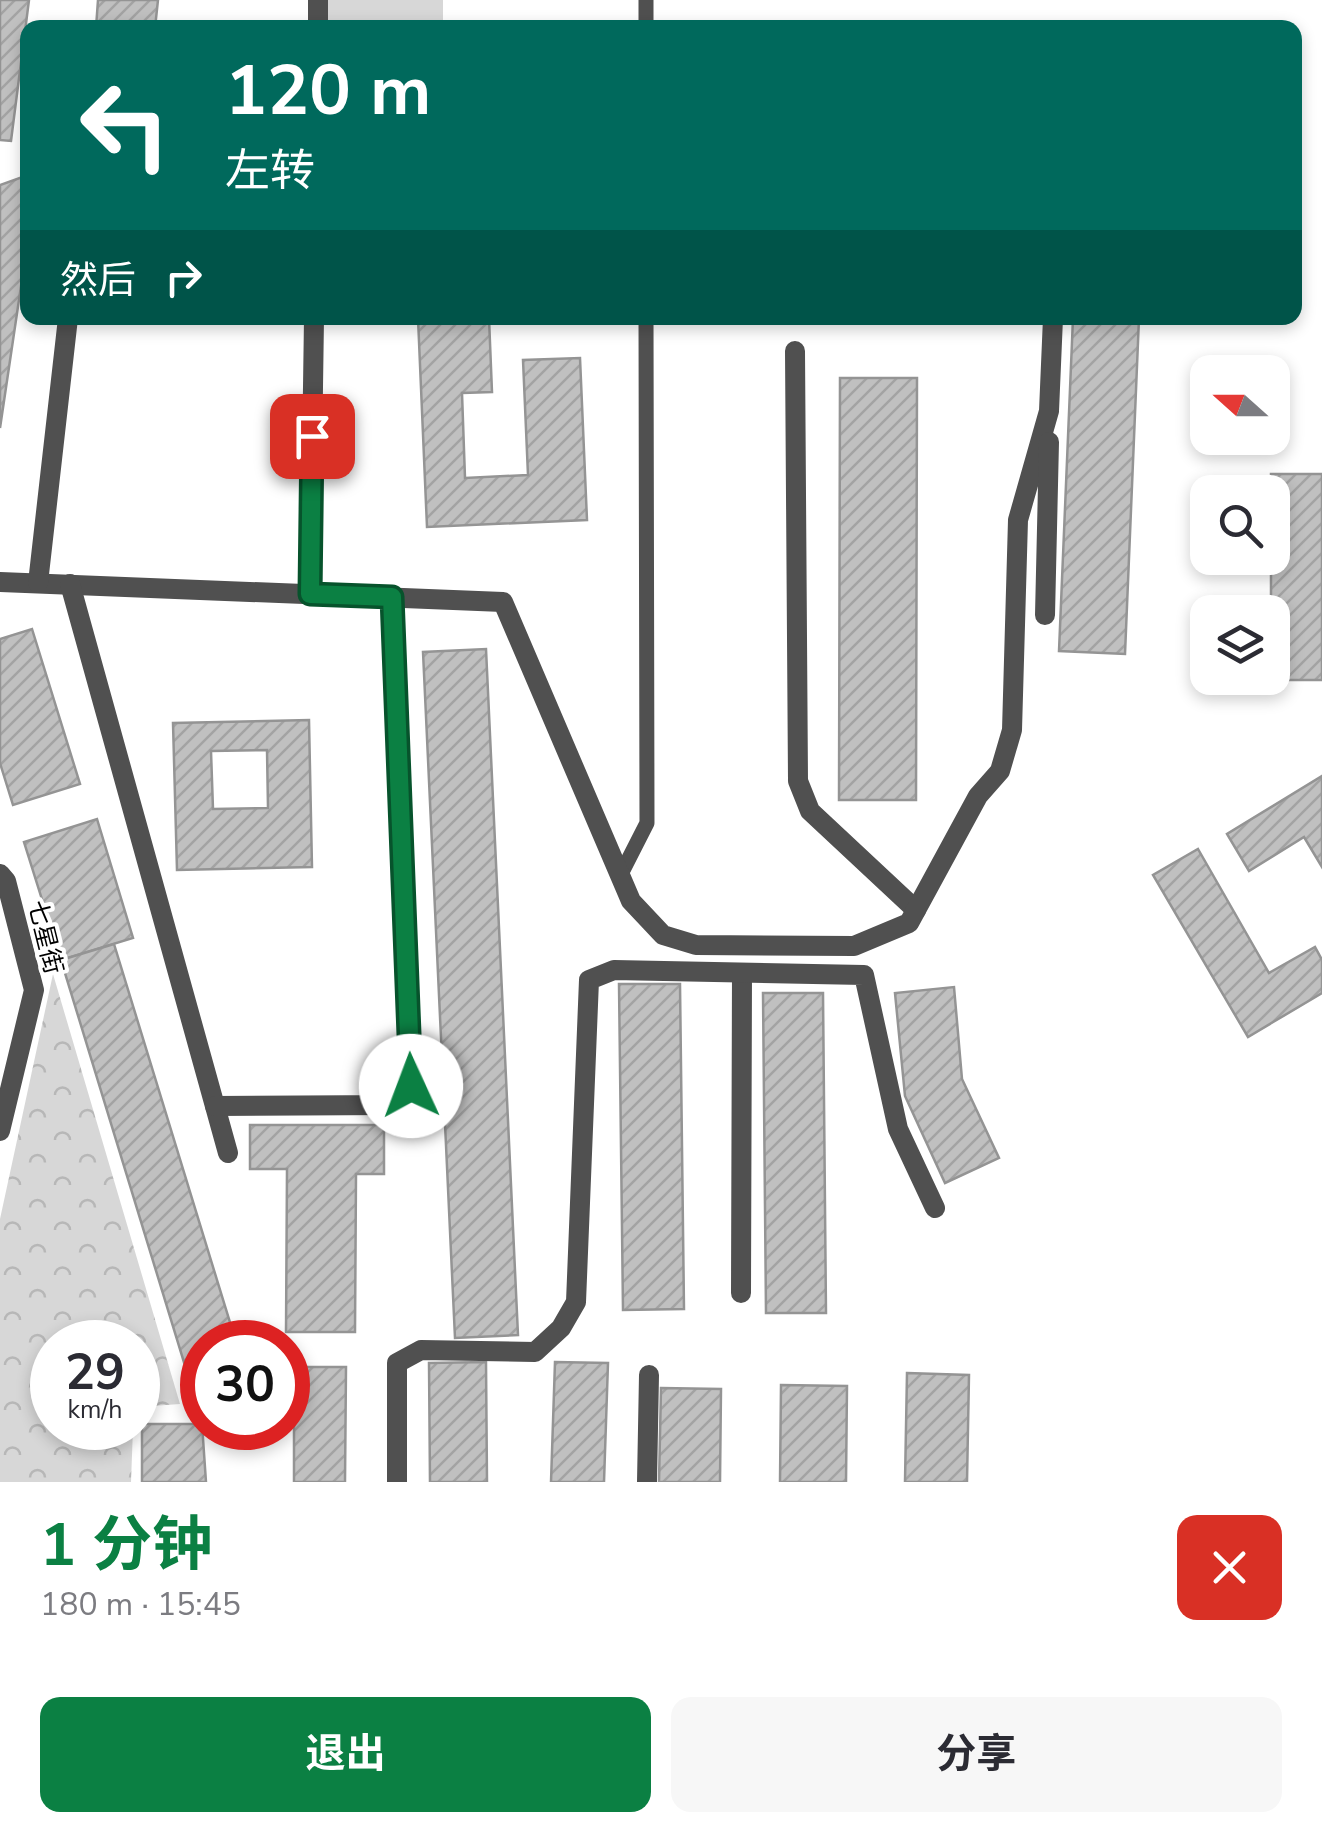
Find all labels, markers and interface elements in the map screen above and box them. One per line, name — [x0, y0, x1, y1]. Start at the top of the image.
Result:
text: 120 m — [225, 43, 431, 139]
icon: left — [60, 60, 190, 190]
text: 左转 — [225, 141, 315, 202]
icon: right — [156, 250, 211, 305]
text: 然后 — [60, 255, 136, 306]
north arrow — [1190, 355, 1290, 455]
map controls — [1190, 355, 1290, 695]
pin — [270, 394, 355, 479]
icon: arrive — [285, 409, 340, 464]
button: search — [1190, 475, 1290, 575]
button: layers — [1190, 595, 1290, 695]
street label: 七星街 — [19, 897, 71, 978]
position arrow — [359, 1034, 463, 1138]
speed limit sign: 30 — [180, 1320, 310, 1450]
text: 29 — [65, 1338, 125, 1407]
text: km/h — [67, 1393, 123, 1427]
text: 1 分钟 — [40, 1504, 212, 1586]
button: close — [1177, 1515, 1282, 1620]
text: 180 m · 15:45 — [40, 1583, 241, 1626]
button: 退出 — [40, 1697, 651, 1812]
button: 分享 — [671, 1697, 1282, 1812]

